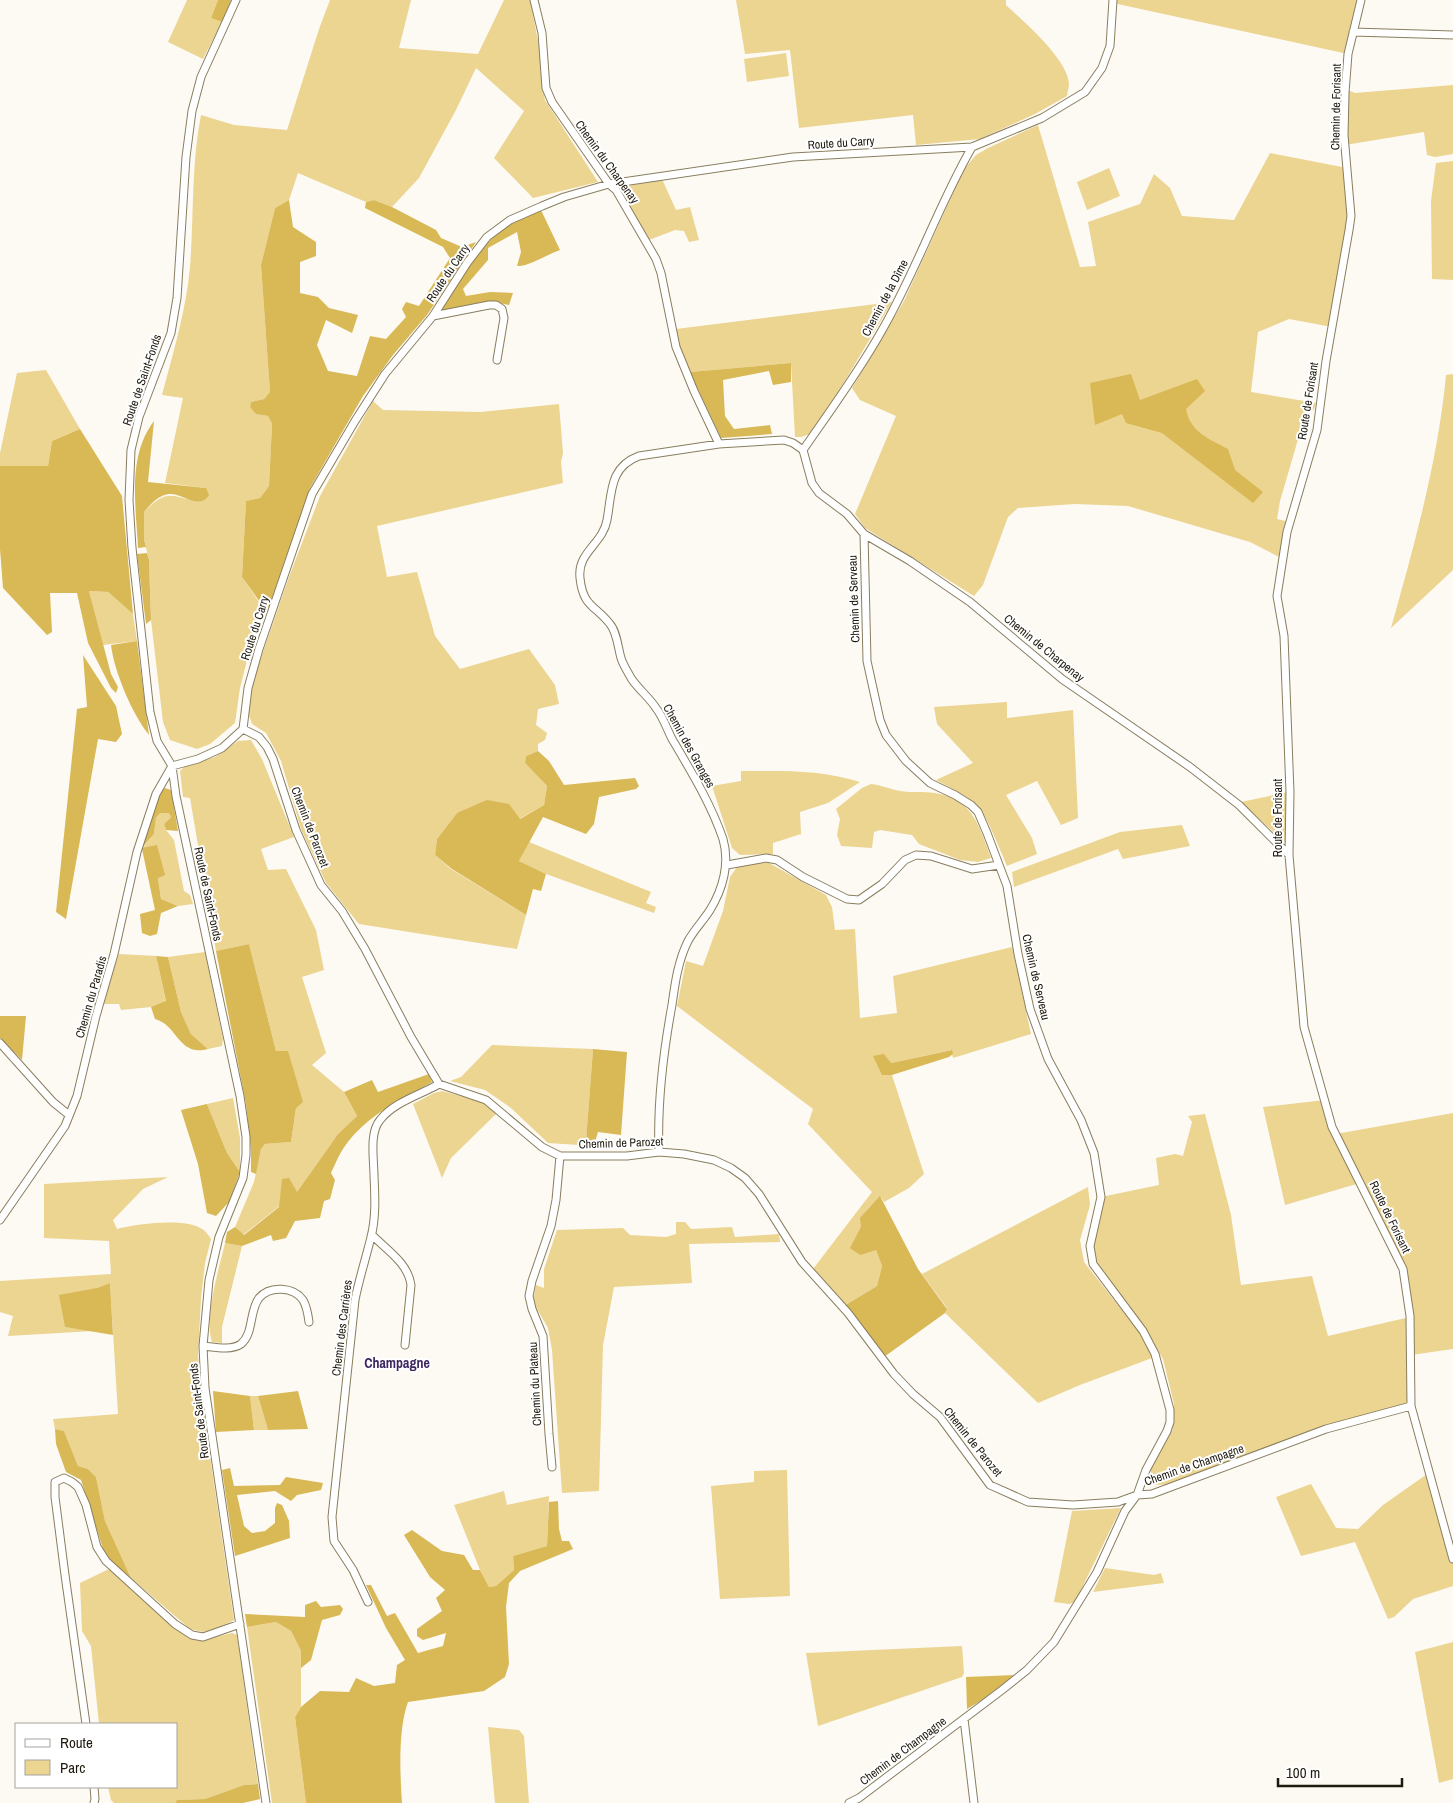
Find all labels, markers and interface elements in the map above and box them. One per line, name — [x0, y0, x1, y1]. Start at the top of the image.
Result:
street label: Chemin de Forisant — [1327, 63, 1345, 150]
street label: Chemin du Charpenay — [571, 117, 643, 207]
street label: Route du Carry — [807, 133, 875, 153]
street label: Route du Carry — [423, 241, 473, 305]
street label: Chemin de la Dîme — [858, 257, 912, 339]
street label: Route de Saint-Fonds — [119, 332, 165, 428]
street label: Route de Forisant — [1294, 361, 1322, 441]
street label: Chemin de Serveau — [844, 555, 864, 643]
street label: Route du Carry — [237, 594, 273, 662]
street label: Chemin de Charpenay — [1000, 611, 1088, 685]
street label: Chemin des Granges — [659, 701, 719, 791]
street label: Route de Forisant — [1270, 779, 1286, 857]
street label: Chemin de Parozet — [287, 785, 333, 870]
street label: Route de Saint-Fonds — [190, 845, 226, 943]
street label: Chemin de Serveau — [1018, 933, 1054, 1021]
street label: Chemin du Paradis — [72, 954, 110, 1040]
street label: Chemin de Parozet — [578, 1134, 664, 1152]
street label: Route de Forisant — [1366, 1178, 1414, 1256]
street label: Chemin des Carrières — [328, 1279, 356, 1377]
street label: Chemin du Plateau — [525, 1342, 545, 1426]
district label: Champagne — [364, 1354, 430, 1372]
street label: Route de Saint-Fonds — [185, 1362, 213, 1460]
street label: Chemin de Parozet — [940, 1404, 1006, 1480]
street label: Chemin de Champagne — [1142, 1440, 1246, 1490]
street label: Chemin de Champagne — [856, 1713, 950, 1789]
legend — [15, 1723, 178, 1788]
text: Route — [60, 1732, 93, 1753]
scale bar — [1278, 1756, 1402, 1788]
text: Parc — [60, 1757, 85, 1778]
text: 100 m — [1286, 1762, 1320, 1783]

